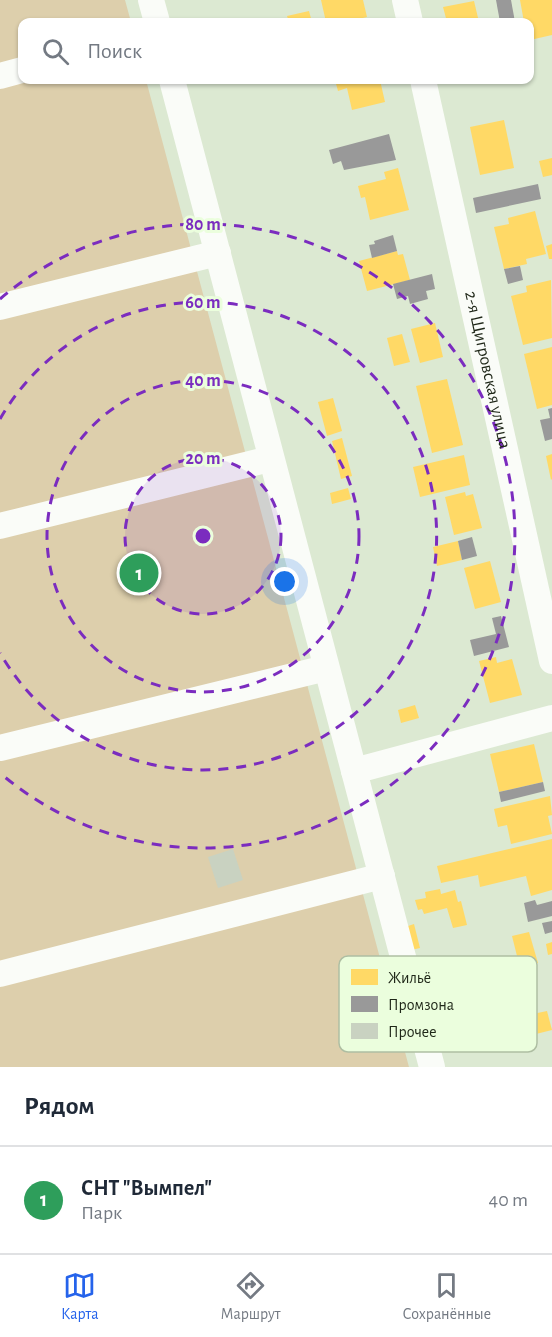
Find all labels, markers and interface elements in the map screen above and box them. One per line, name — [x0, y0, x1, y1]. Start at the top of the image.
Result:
search box — [18, 18, 534, 84]
icon: search — [39, 35, 72, 68]
text: Поиск — [87, 40, 142, 62]
text: 80 m — [185, 216, 221, 234]
street label: 2-я Щигровская улица — [461, 290, 514, 450]
text: 60 m — [185, 294, 221, 312]
text: 40 m — [185, 372, 221, 390]
text: 20 m — [185, 450, 221, 468]
centre of rings — [193, 526, 213, 546]
pin: 1 — [120, 550, 158, 596]
your location — [270, 567, 299, 596]
legend — [339, 956, 537, 1052]
text: Жильё — [388, 970, 431, 986]
text: Промзона — [388, 997, 454, 1013]
text: Прочее — [388, 1024, 437, 1040]
text: Рядом — [24, 1093, 95, 1119]
text: СНТ "Вымпел" — [81, 1177, 212, 1199]
text: 1 — [40, 1190, 47, 1210]
text: 40 m — [489, 1190, 528, 1210]
text: Парк — [81, 1203, 122, 1223]
tab: Карта — [61, 1269, 99, 1324]
tab: Маршрут — [221, 1269, 281, 1324]
tab: Сохранённые — [403, 1269, 491, 1324]

